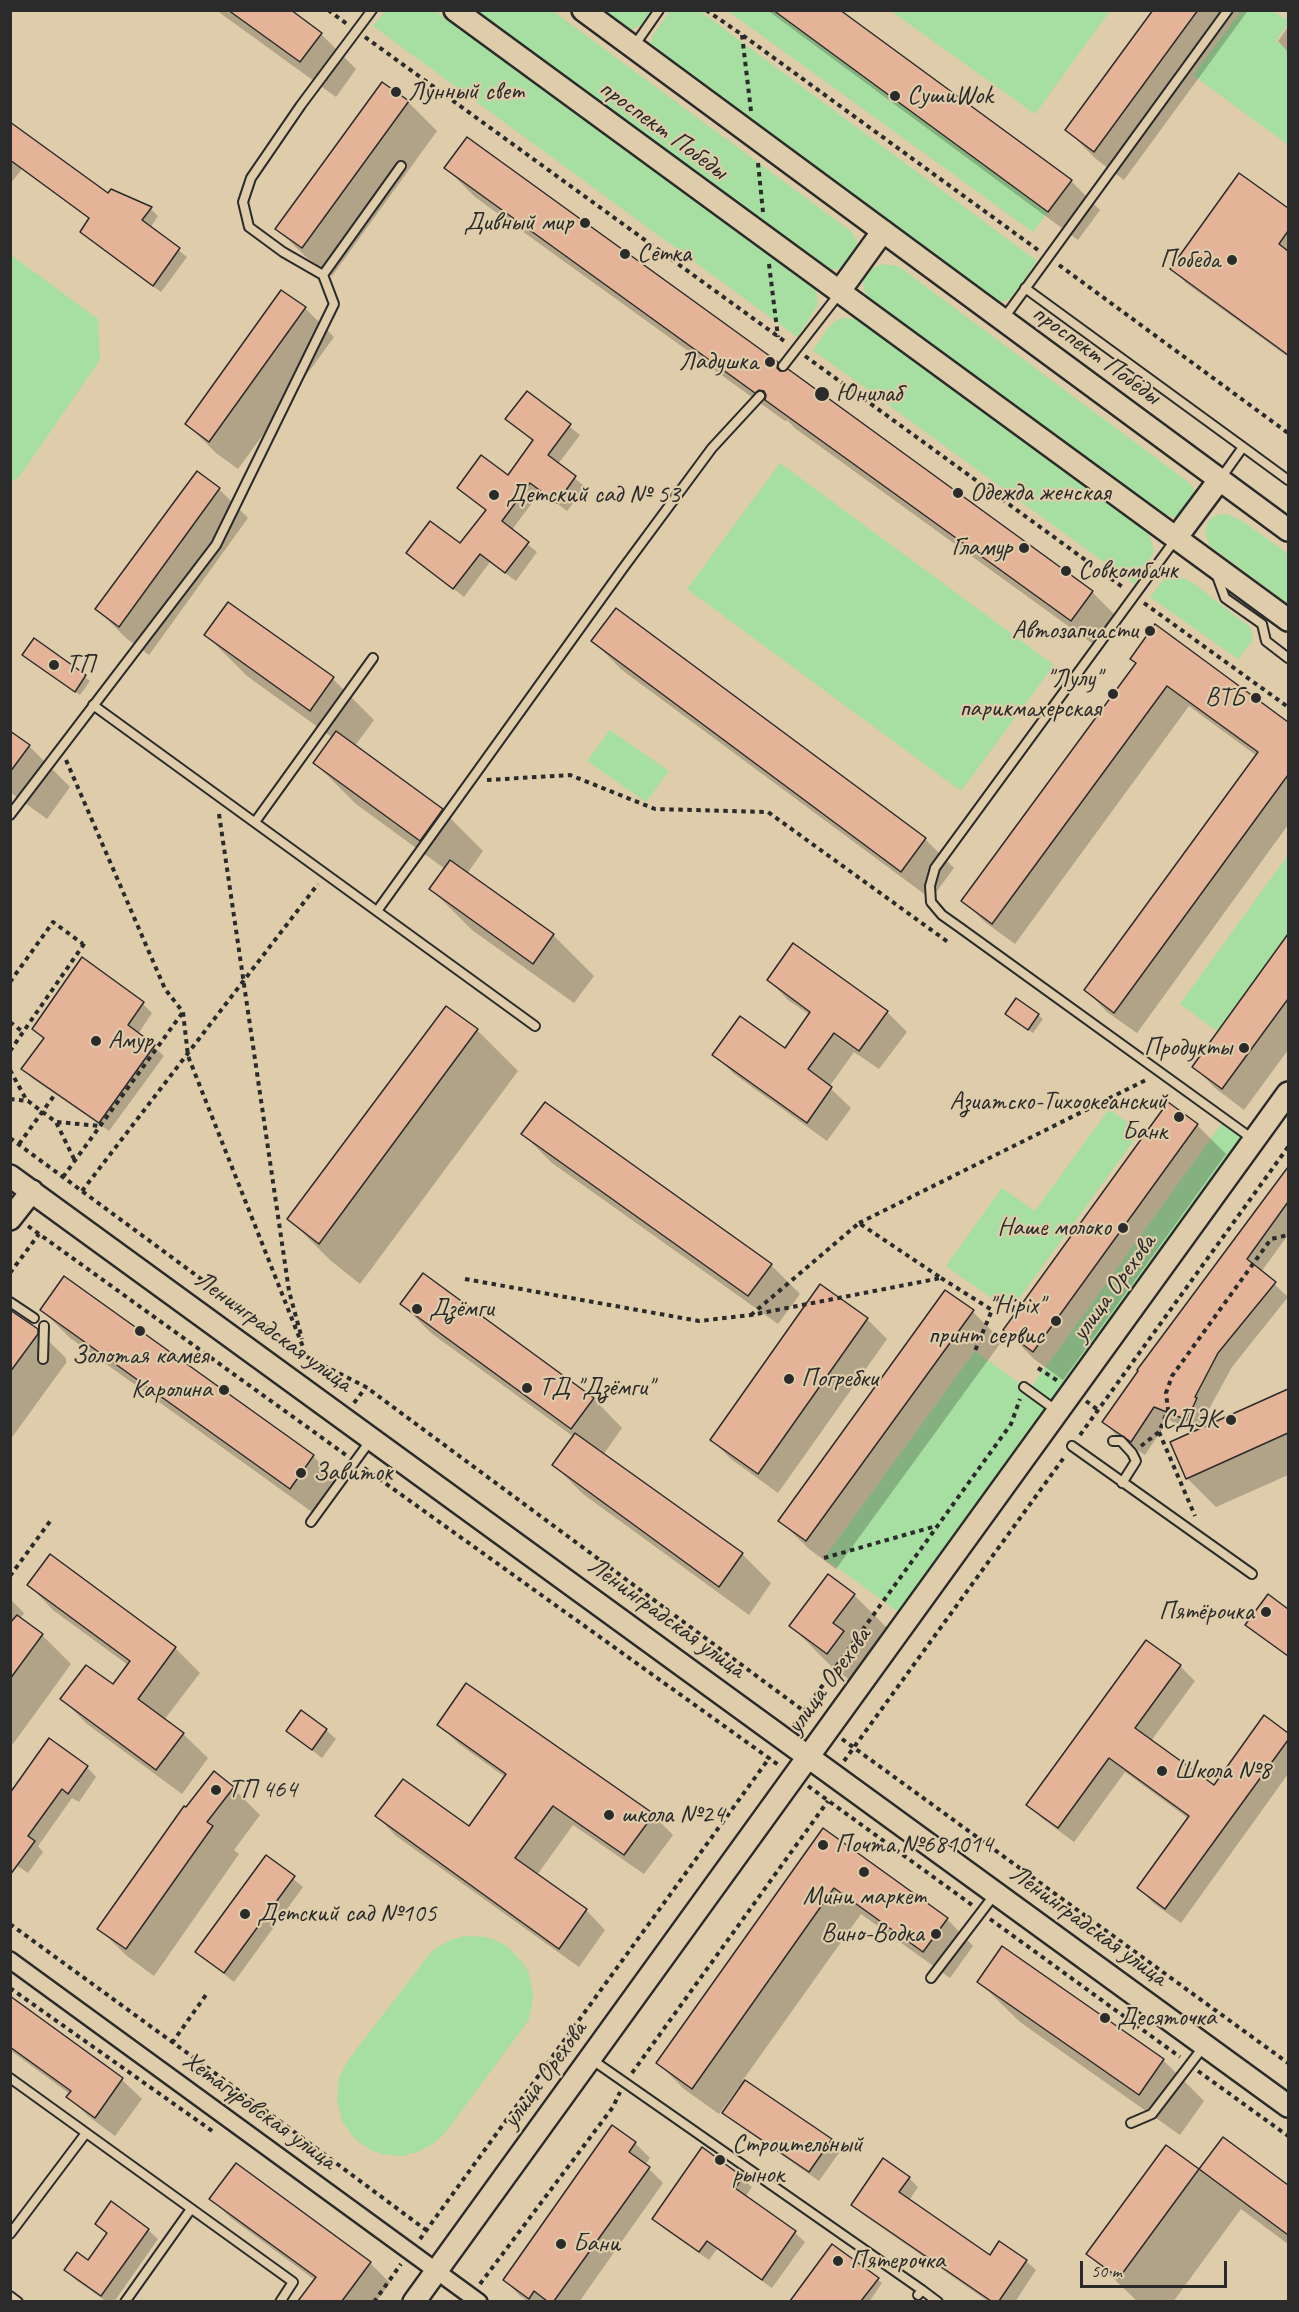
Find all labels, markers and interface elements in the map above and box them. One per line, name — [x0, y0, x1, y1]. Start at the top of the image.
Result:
street label: проспект Победы — [593, 73, 733, 187]
place label: Лунный свет — [408, 76, 524, 108]
place label: СушиWok — [907, 80, 993, 112]
marker: Лунный свет — [389, 85, 403, 99]
marker: СушиWok — [888, 89, 902, 103]
place label: Дивный мир — [464, 207, 573, 239]
marker: Дивный мир — [578, 216, 592, 230]
place label: Сетка — [637, 238, 691, 270]
place label: Победа — [1160, 244, 1220, 276]
marker: Сетка — [618, 247, 632, 261]
marker: Победа — [1225, 253, 1239, 267]
street label: проспект Победы — [1026, 298, 1166, 412]
place label: Ладушка — [679, 346, 758, 378]
marker: Ладушка — [763, 355, 777, 369]
place label: Юнилаб — [836, 378, 901, 410]
marker: Юнилаб — [813, 385, 831, 403]
place label: Одежда женская — [970, 477, 1110, 509]
place label: Детский сад № 53 — [506, 479, 680, 511]
marker: Одежда женская — [951, 486, 965, 500]
marker: Детский сад № 53 — [487, 488, 501, 502]
place label: Гламур — [951, 532, 1012, 564]
marker: Гламур — [1017, 541, 1031, 555]
place label: Совкомбанк — [1078, 555, 1178, 587]
marker: Совкомбанк — [1059, 564, 1073, 578]
place label: Автозапчасти — [1012, 615, 1138, 647]
marker: Автозапчасти — [1143, 624, 1157, 638]
place label: ТП — [66, 649, 94, 681]
marker: ТП — [47, 658, 61, 672]
place label: "Лулу" парикмахерская — [959, 663, 1101, 724]
place label: ВТБ — [1205, 682, 1244, 714]
marker: "Лулу" парикмахерская — [1106, 687, 1120, 701]
marker: ВТБ — [1249, 691, 1263, 705]
place label: Амур — [108, 1025, 153, 1057]
place label: Продукты — [1144, 1032, 1232, 1064]
marker: Амур — [89, 1034, 103, 1048]
marker: Продукты — [1237, 1041, 1251, 1055]
place label: Азиатско-Тихоокеанский Банк — [950, 1086, 1167, 1148]
marker: Азиатско-Тихоокеанский Банк — [1172, 1110, 1186, 1124]
place label: Наше молоко — [997, 1212, 1111, 1244]
marker: Наше молоко — [1116, 1221, 1130, 1235]
street label: улица Орехова — [1065, 1229, 1163, 1347]
street label: Ленинградская улица — [188, 1264, 358, 1400]
place label: "Hipix" принт сервис — [928, 1290, 1044, 1352]
place label: Дзёмги — [429, 1293, 494, 1325]
marker: Дзёмги — [410, 1302, 424, 1316]
marker: "Hipix" принт сервис — [1049, 1314, 1063, 1328]
marker: Золотая камея — [133, 1324, 147, 1338]
place label: Золотая камея — [72, 1340, 208, 1372]
place label: Погребки — [801, 1363, 878, 1395]
place label: ТД "Дзёмги" — [539, 1372, 653, 1404]
marker: Погребки — [782, 1372, 796, 1386]
place label: Каролина — [131, 1374, 212, 1406]
marker: ТД "Дзёмги" — [520, 1381, 534, 1395]
marker: Каролина — [217, 1383, 231, 1397]
place label: СДЭК — [1162, 1404, 1219, 1436]
marker: СДЭК — [1224, 1413, 1238, 1427]
place label: Завиток — [313, 1457, 393, 1489]
marker: Завиток — [294, 1466, 308, 1480]
street label: Ленинградская улица — [581, 1550, 751, 1686]
place label: Пятёрочка — [1159, 1596, 1254, 1628]
marker: Пятёрочка — [1259, 1605, 1273, 1619]
street label: улица Орехова — [780, 1622, 878, 1740]
place label: Школа №8 — [1174, 1755, 1271, 1787]
marker: Школа №8 — [1155, 1764, 1169, 1778]
place label: ТП 464 — [228, 1774, 297, 1806]
marker: ТП 464 — [209, 1783, 223, 1797]
place label: школа №24 — [621, 1799, 724, 1831]
marker: школа №24 — [602, 1808, 616, 1822]
place label: Почта №681014 — [835, 1829, 993, 1861]
marker: Почта №681014 — [816, 1838, 830, 1852]
street label: Ленинградская улица — [1003, 1858, 1173, 1994]
marker: Мини маркет — [857, 1865, 871, 1879]
place label: Мини маркет — [803, 1881, 925, 1913]
place label: Детский сад №105 — [257, 1898, 436, 1930]
marker: Детский сад №105 — [238, 1907, 252, 1921]
place label: Вино-Водка — [821, 1918, 924, 1950]
marker: Вино-Водка — [929, 1927, 943, 1941]
place label: Десяточка — [1117, 2002, 1216, 2034]
marker: Десяточка — [1098, 2011, 1112, 2025]
street label: улица Орехова — [496, 2016, 594, 2134]
street label: Хетагуровская улица — [176, 2045, 342, 2177]
place label: Строительный рынок — [732, 2129, 863, 2190]
marker: Строительный рынок — [713, 2153, 727, 2167]
place label: Бани — [573, 2228, 620, 2260]
marker: Бани — [554, 2237, 568, 2251]
place label: Пятерочка — [850, 2245, 945, 2277]
scale bar — [1083, 2249, 1230, 2287]
marker: Пятерочка — [831, 2254, 845, 2268]
text: 50 m — [1091, 2260, 1122, 2282]

